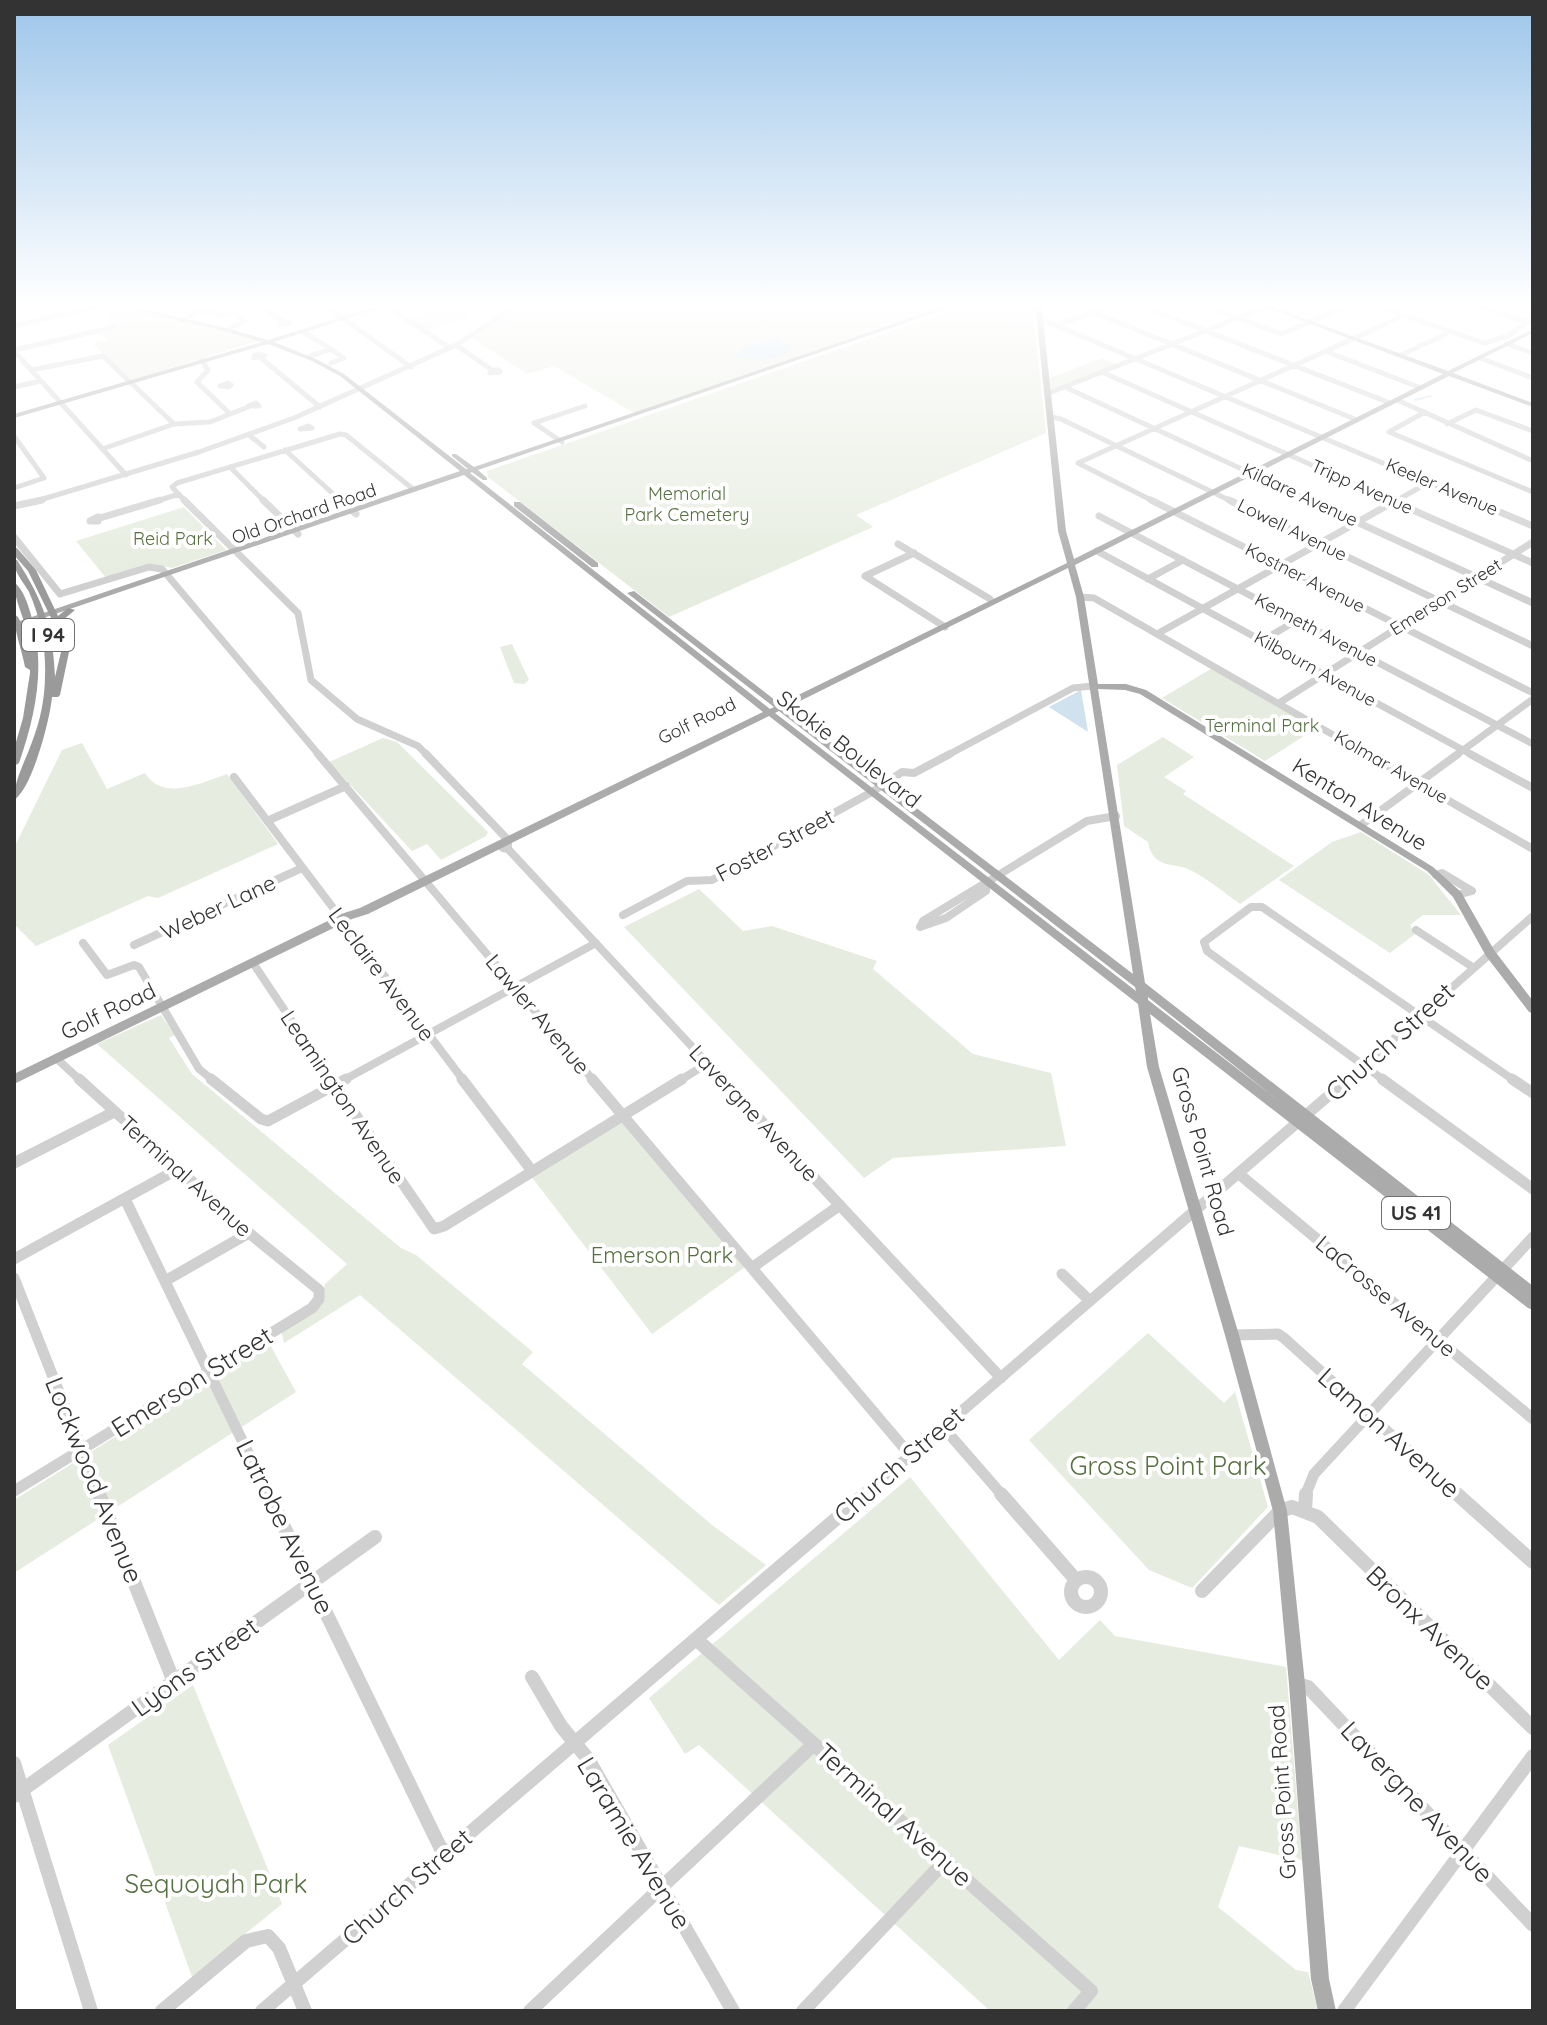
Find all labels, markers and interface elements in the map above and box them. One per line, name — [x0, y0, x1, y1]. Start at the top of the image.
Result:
street label: Keeler Avenue — [1383, 453, 1502, 521]
street label: Tripp Avenue — [1308, 454, 1417, 519]
street label: Kildare Avenue — [1239, 458, 1362, 531]
street label: Old Orchard Road — [229, 478, 379, 549]
park label: Memorial Park Cemetery — [625, 482, 749, 526]
street label: Lowell Avenue — [1234, 493, 1351, 566]
park label: Reid Park — [133, 527, 213, 550]
street label: Kostner Avenue — [1242, 538, 1369, 618]
street label: Emerson Street — [1386, 553, 1506, 640]
street label: Kenneth Avenue — [1251, 588, 1382, 672]
road number: I 94 — [22, 619, 74, 651]
street label: Kilbourn Avenue — [1250, 626, 1380, 712]
street label: Skokie Boulevard — [771, 684, 927, 814]
street label: Golf Road — [654, 692, 739, 749]
park label: Terminal Park — [1205, 714, 1319, 737]
street label: Kolmar Avenue — [1330, 725, 1452, 808]
street label: Kenton Avenue — [1287, 751, 1433, 857]
street label: Foster Street — [711, 802, 839, 888]
street label: Weber Lane — [156, 868, 280, 946]
street label: Leclaire Avenue — [323, 902, 441, 1046]
street label: Lawler Avenue — [480, 948, 596, 1080]
street label: Church Street — [1318, 975, 1461, 1108]
street label: Golf Road — [56, 976, 160, 1046]
street label: Leamington Avenue — [275, 1005, 411, 1189]
street label: Lavergne Avenue — [683, 1039, 825, 1187]
street label: Gross Point Road — [1165, 1063, 1241, 1239]
street label: Terminal Avenue — [114, 1109, 258, 1243]
road number: US 41 — [1382, 1197, 1450, 1229]
street label: LaCrosse Avenue — [1310, 1229, 1462, 1363]
park label: Emerson Park — [591, 1241, 733, 1269]
street label: Emerson Street — [105, 1319, 279, 1444]
street label: Lamon Avenue — [1311, 1360, 1467, 1505]
street label: Lockwood Avenue — [38, 1372, 151, 1588]
street label: Church Street — [827, 1399, 971, 1530]
street label: Latrobe Avenue — [229, 1434, 342, 1619]
park label: Gross Point Park — [1069, 1449, 1267, 1482]
street label: Bronx Avenue — [1359, 1558, 1501, 1697]
street label: Lyons Street — [125, 1609, 265, 1724]
street label: Gross Point Road — [1262, 1704, 1302, 1880]
street label: Lavergne Avenue — [1334, 1714, 1501, 1889]
street label: Terminal Avenue — [809, 1736, 979, 1894]
street label: Laramie Avenue — [570, 1751, 699, 1935]
street label: Church Street — [335, 1821, 479, 1952]
park label: Sequoyah Park — [125, 1867, 308, 1900]

